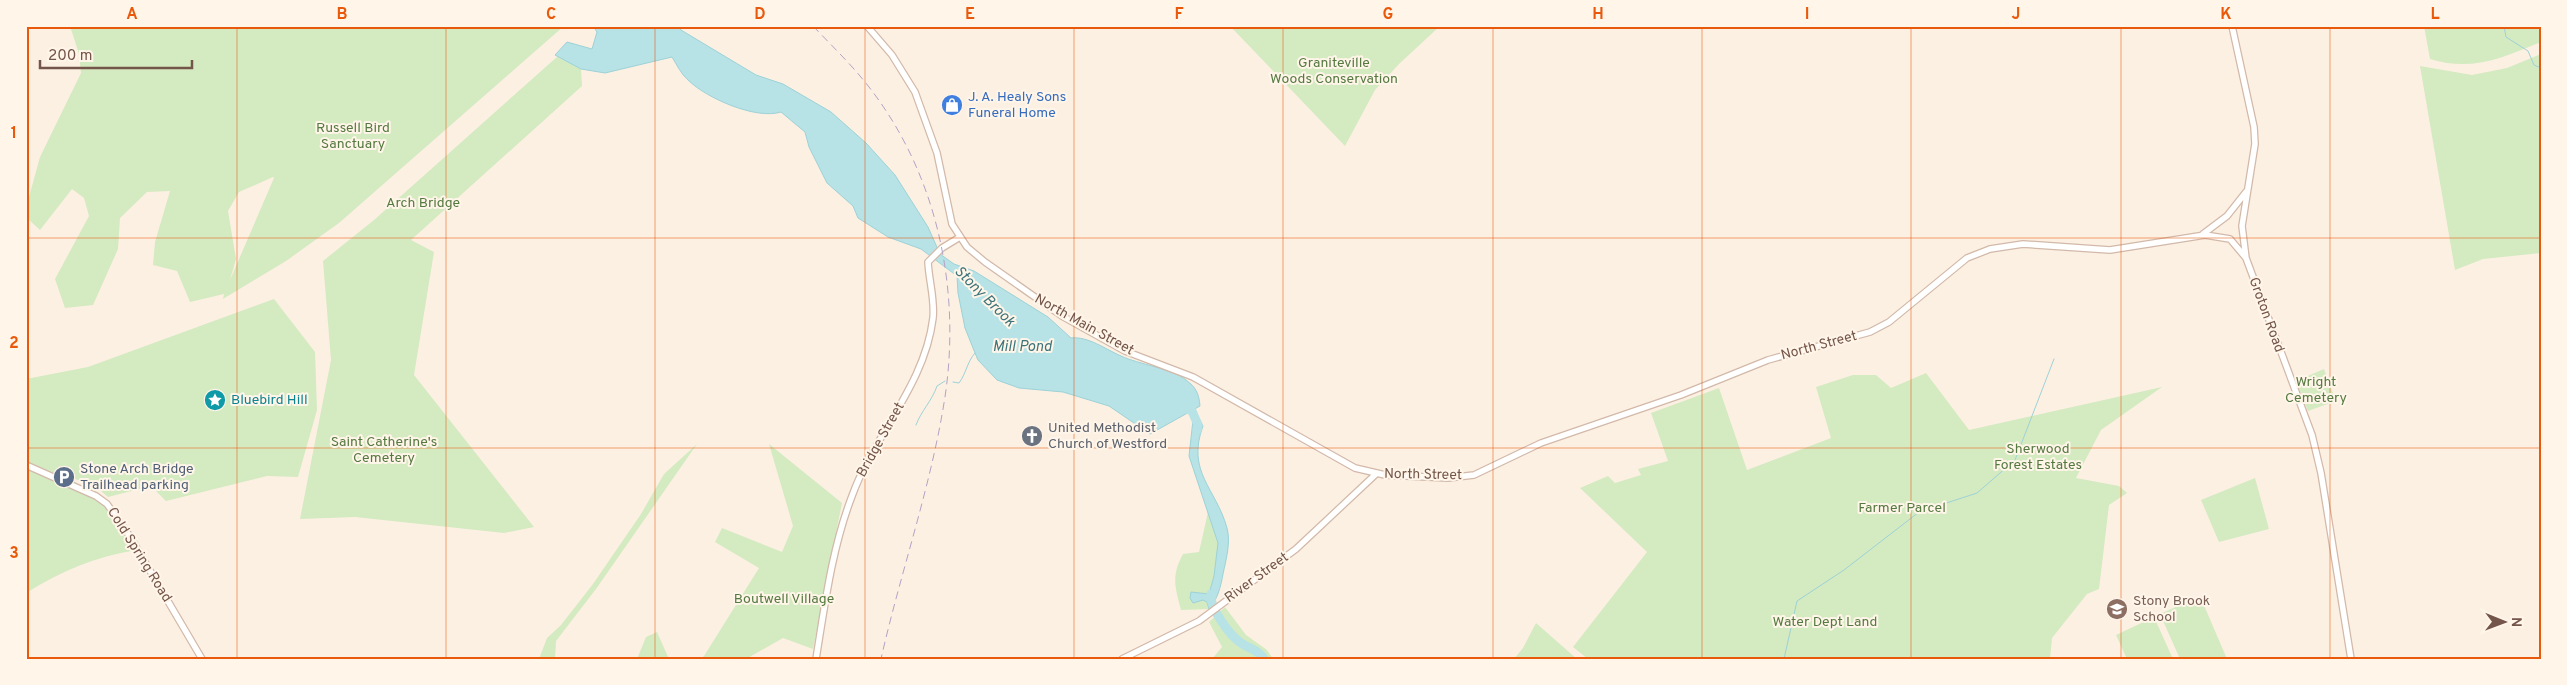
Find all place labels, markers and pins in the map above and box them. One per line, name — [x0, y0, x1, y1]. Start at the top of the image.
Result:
place label: J. A. Healy Sons Funeral Home — [968, 89, 1066, 122]
shop icon: J. A. Healy Sons Funeral Home — [940, 93, 964, 117]
place icon: Bluebird Hill — [203, 388, 227, 412]
place label: Bluebird Hill — [231, 392, 308, 409]
place label: United Methodist Church of Westford — [1048, 420, 1167, 453]
church icon: United Methodist Church of Westford — [1020, 424, 1044, 448]
place label: Stone Arch Bridge Trailhead parking — [80, 461, 194, 494]
parking icon: Stone Arch Bridge Trailhead parking — [52, 465, 76, 489]
place label: Stony Brook School — [2133, 593, 2210, 626]
school or university icon: Stony Brook School — [2105, 597, 2129, 621]

